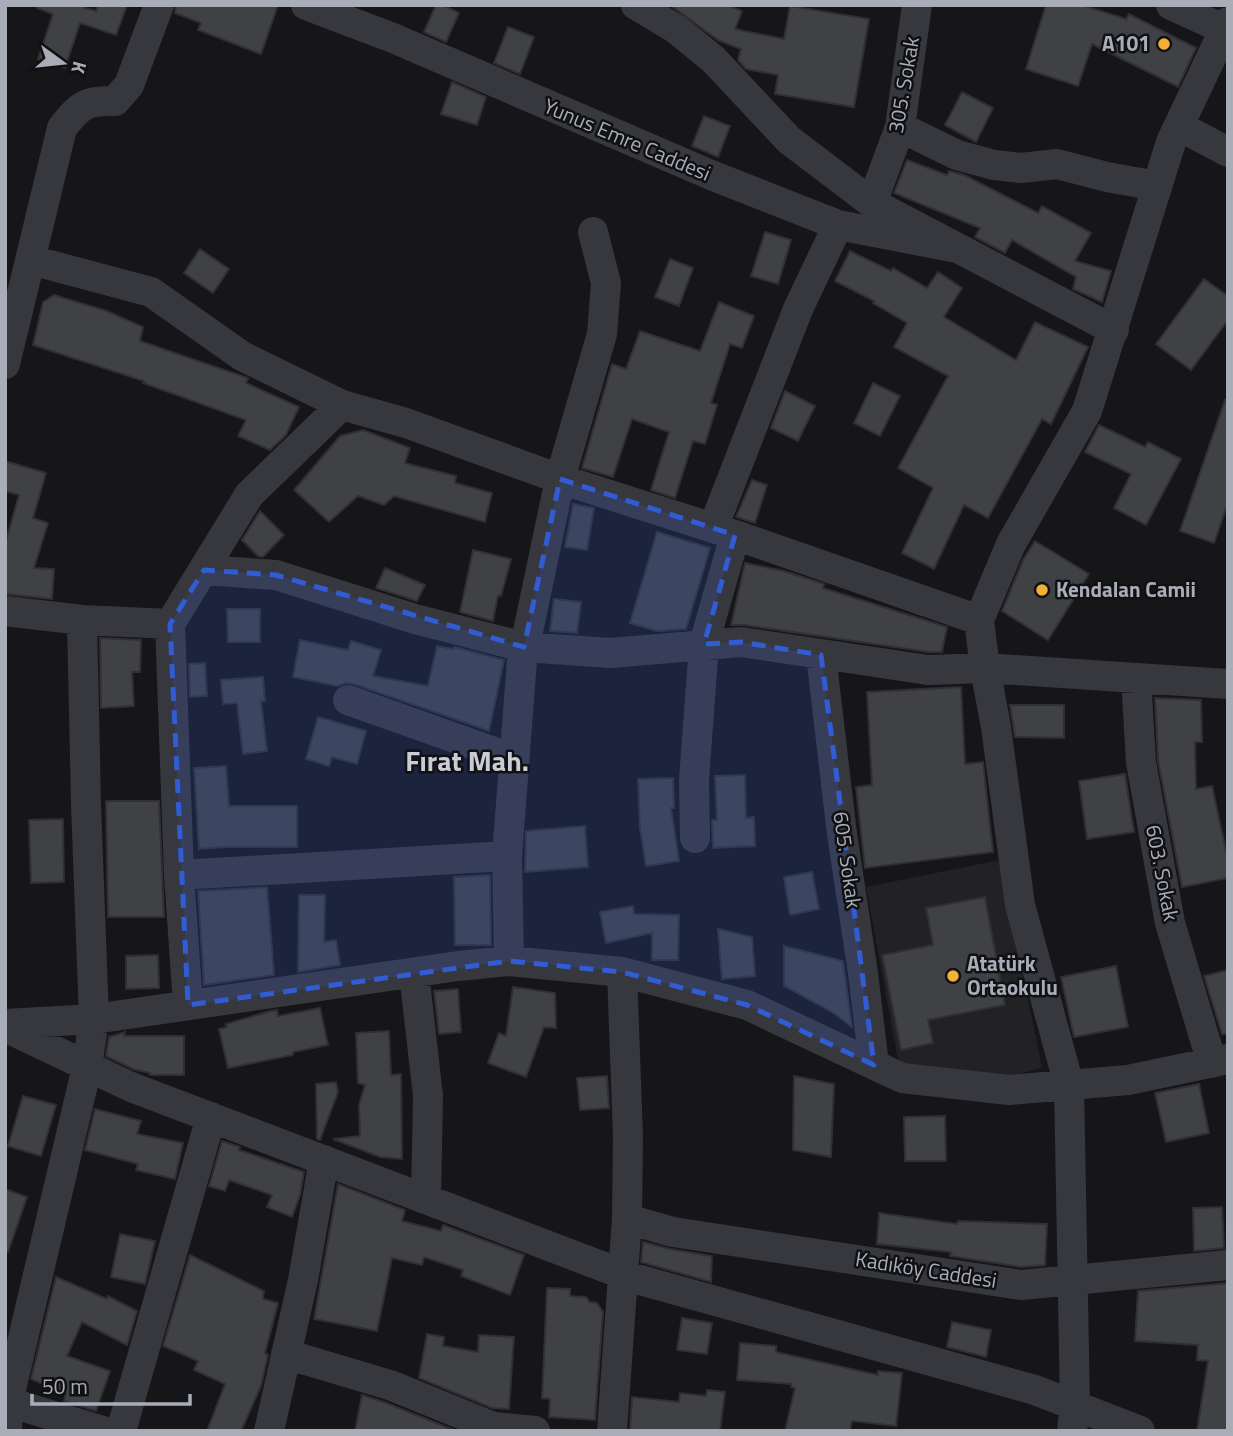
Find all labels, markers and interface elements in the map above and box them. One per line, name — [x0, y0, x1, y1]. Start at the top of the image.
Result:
place label: A101 — [1102, 27, 1150, 59]
north arrow — [28, 28, 98, 98]
street label: 305. Sokak — [879, 34, 927, 136]
marker: A101 — [1156, 36, 1172, 52]
text: K — [64, 58, 95, 77]
street label: Yunus Emre Caddesi — [539, 89, 716, 189]
place label: Kendalan Camii — [1056, 573, 1196, 605]
marker: Kendalan Camii — [1034, 582, 1050, 598]
district label: Fırat Mah. — [405, 739, 529, 782]
street label: 605. Sokak — [825, 809, 871, 910]
street label: 603. Sokak — [1138, 822, 1188, 924]
place label: Atatürk Ortaokulu — [967, 947, 1058, 1003]
marker: Atatürk Ortaokulu — [945, 968, 961, 984]
street label: Kadıköy Caddesi — [853, 1242, 999, 1296]
scale bar — [32, 1362, 189, 1406]
text: 50 m — [42, 1370, 88, 1402]

